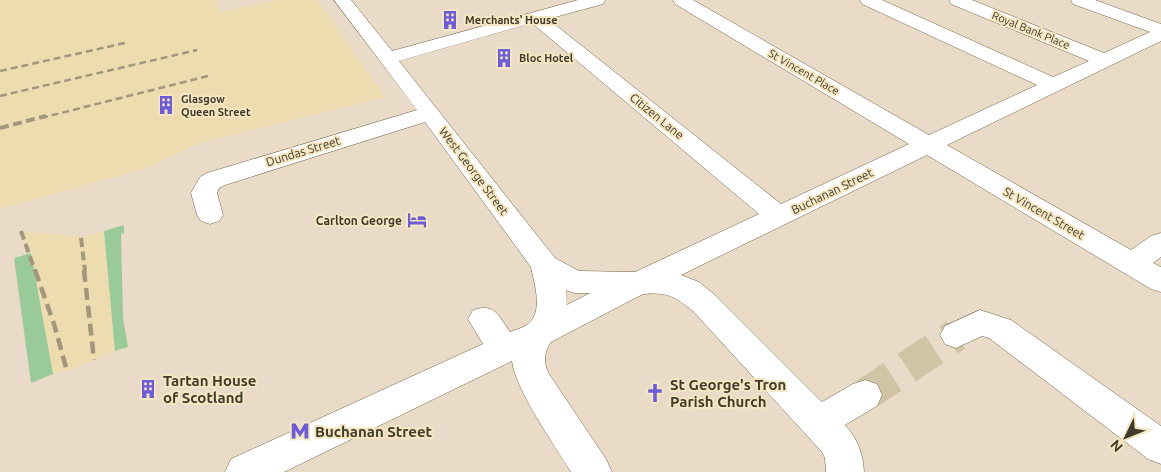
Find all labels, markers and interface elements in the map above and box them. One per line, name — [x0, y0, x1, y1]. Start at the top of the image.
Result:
building icon: Merchants' House — [439, 9, 461, 31]
street label: Royal Bank Place — [990, 9, 1072, 51]
place label: Merchants' House — [465, 14, 558, 26]
building icon: Bloc Hotel — [493, 47, 515, 69]
street label: St Vincent Place — [767, 47, 841, 97]
place label: Bloc Hotel — [519, 52, 574, 64]
street label: Citizen Lane — [628, 90, 686, 142]
place label: Glasgow Queen Street — [181, 93, 251, 118]
building icon: Glasgow Queen Street — [155, 94, 177, 116]
street label: West George Street — [437, 125, 511, 218]
street label: Dundas Street — [264, 133, 342, 168]
street label: Buchanan Street — [789, 165, 875, 216]
street label: St Vincent Street — [1001, 184, 1087, 242]
hotel icon: Carlton George — [406, 209, 428, 231]
place label: Carlton George — [316, 214, 402, 227]
place label: Tartan House of Scotland — [163, 372, 256, 406]
place label: St George's Tron Parish Church — [670, 376, 786, 410]
building icon: Tartan House of Scotland — [137, 378, 159, 400]
church icon: St George's Tron Parish Church — [644, 382, 666, 404]
north arrow — [1101, 412, 1151, 462]
metro station icon: Buchanan Street — [289, 420, 311, 442]
place label: Buchanan Street — [315, 423, 433, 440]
text: N — [1107, 437, 1126, 455]

